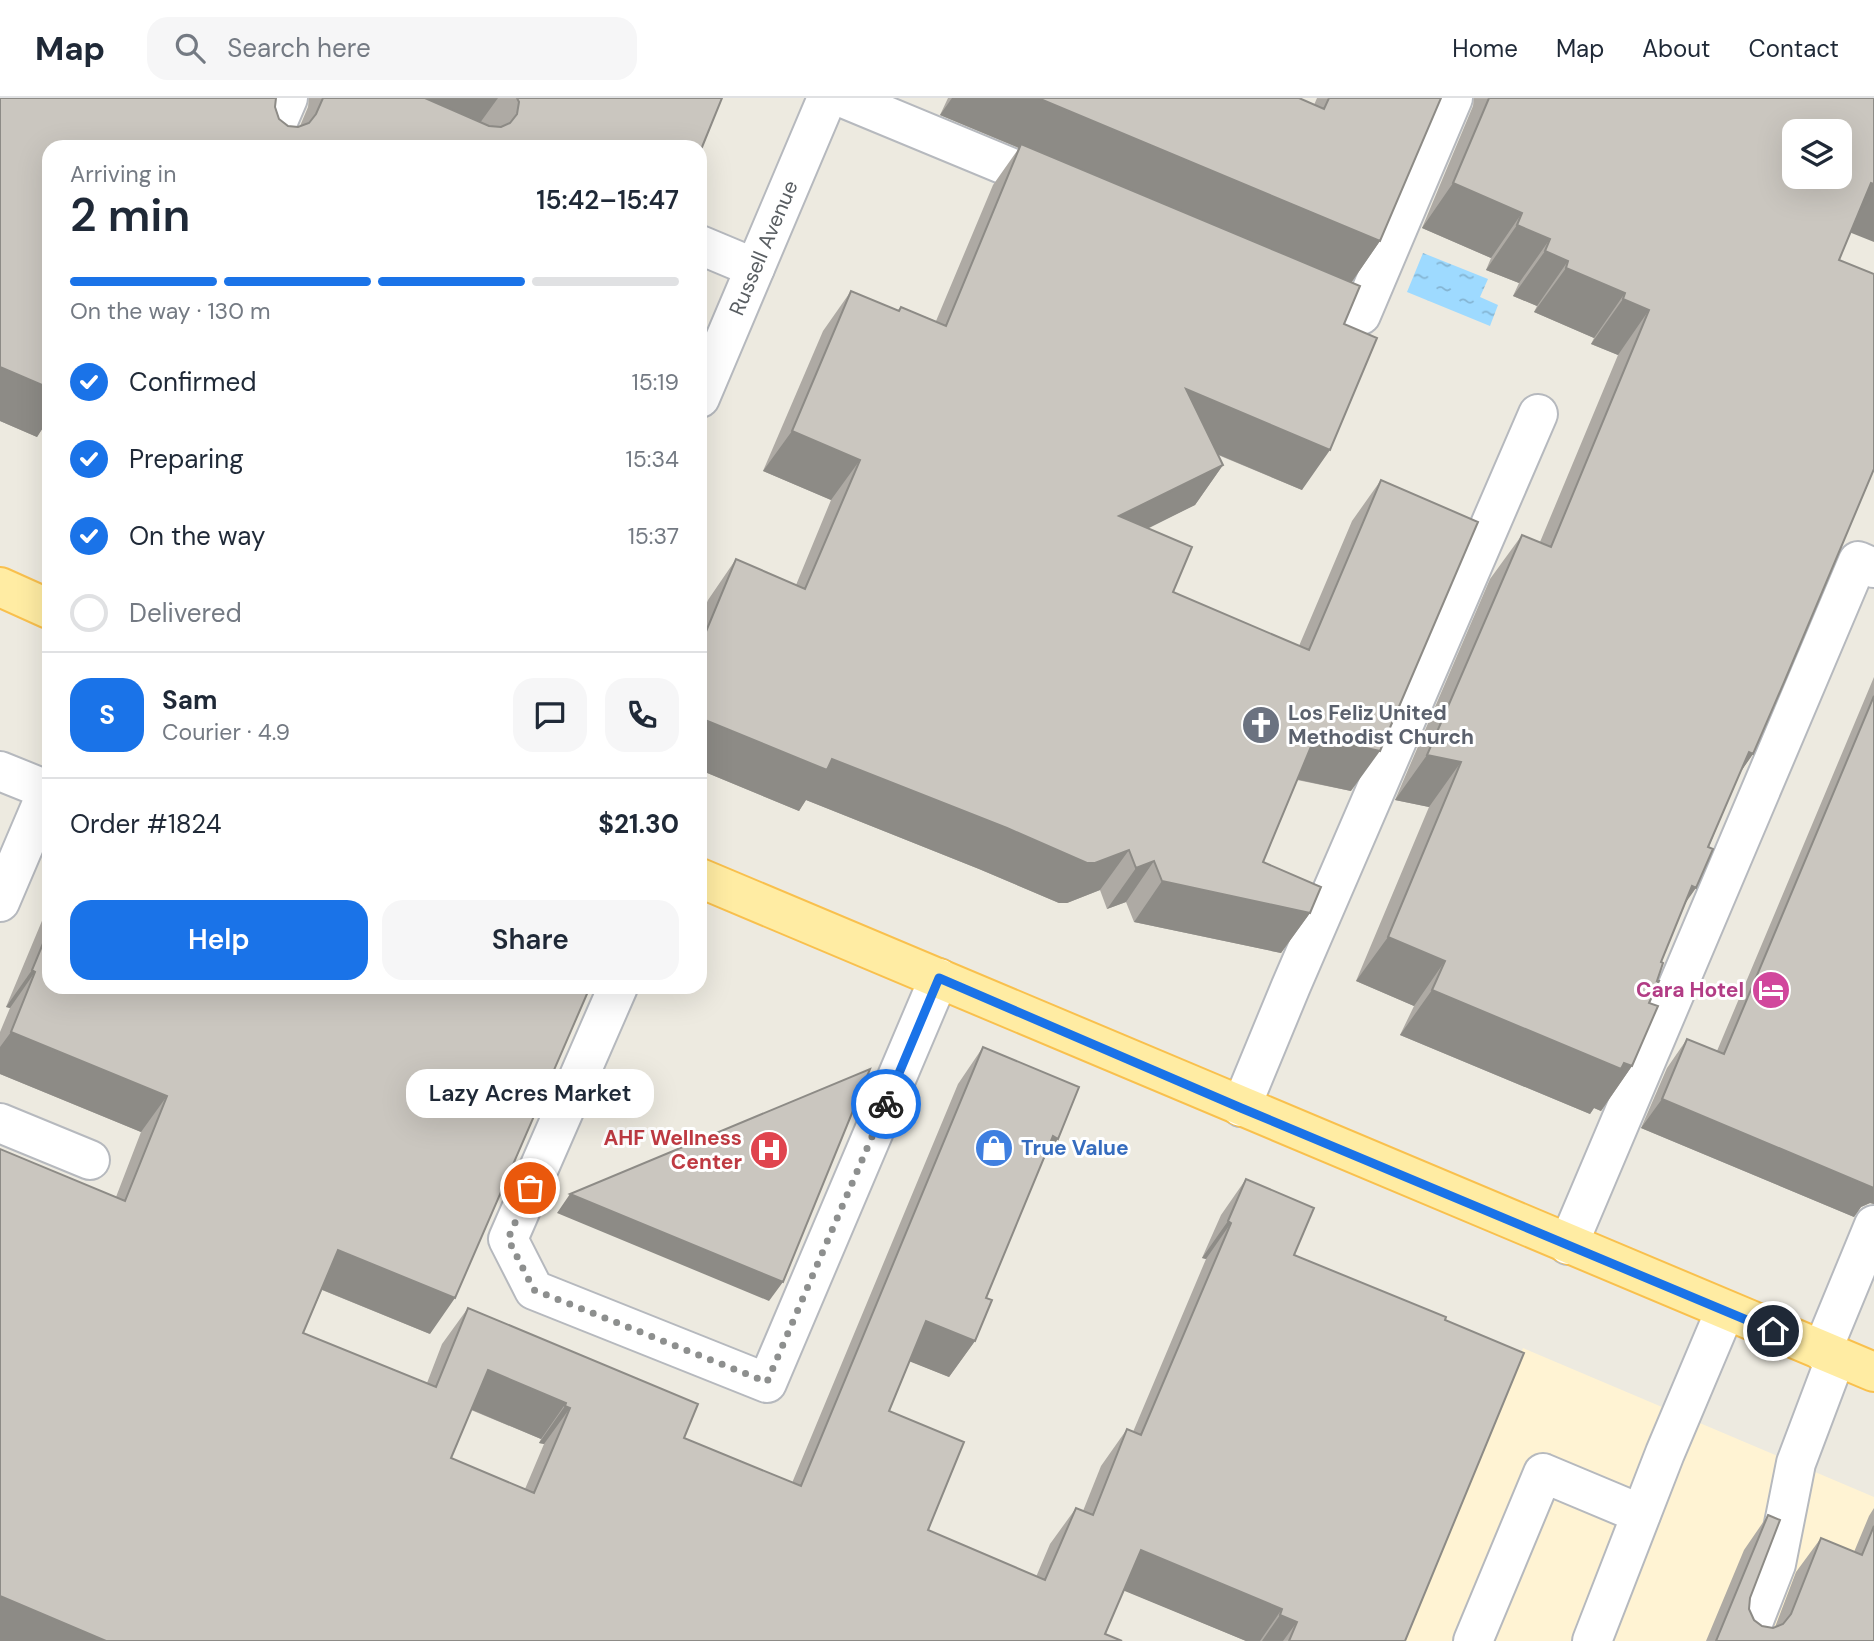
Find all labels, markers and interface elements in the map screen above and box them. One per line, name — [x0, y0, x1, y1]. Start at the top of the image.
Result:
search box — [147, 17, 637, 80]
text: Map — [35, 27, 105, 70]
icon: search — [171, 29, 209, 67]
text: Search here — [227, 31, 371, 65]
text: Home — [1452, 33, 1518, 64]
text: Map — [1556, 33, 1604, 64]
text: About — [1642, 33, 1711, 64]
text: Contact — [1749, 33, 1839, 64]
map controls — [1782, 119, 1852, 189]
button: layers — [1782, 119, 1852, 189]
text: Arriving in — [70, 159, 176, 189]
street label: Russell Avenue — [723, 176, 805, 320]
text: 15:42–15:47 — [536, 183, 679, 217]
text: 2 min — [70, 185, 190, 245]
text: On the way · 130 m — [70, 296, 271, 326]
icon: check — [70, 363, 108, 401]
text: Confirmed — [129, 365, 256, 399]
text: 15:19 — [632, 367, 679, 397]
icon: check — [70, 440, 108, 478]
text: Preparing — [129, 442, 244, 476]
text: 15:34 — [626, 444, 679, 474]
icon: check — [70, 517, 108, 555]
text: On the way — [129, 519, 265, 553]
text: 15:37 — [628, 521, 679, 551]
text: Delivered — [129, 596, 242, 630]
button: chat — [513, 678, 587, 752]
button: phone — [605, 678, 679, 752]
text: Sam — [162, 683, 217, 717]
text: S — [99, 698, 115, 732]
place label: Los Feliz United Methodist Church — [1288, 699, 1474, 751]
church icon: Los Feliz United Methodist Church — [1240, 704, 1282, 746]
text: Courier · 4.9 — [162, 717, 290, 747]
text: Order #1824 — [70, 807, 222, 841]
text: $21.30 — [598, 807, 679, 841]
button: Help — [70, 900, 368, 980]
button: Share — [382, 900, 679, 980]
hotel icon: Cara Hotel — [1750, 969, 1792, 1011]
place label: Cara Hotel — [1636, 976, 1744, 1004]
callout: Lazy Acres Market — [406, 1069, 654, 1118]
courier — [851, 1069, 921, 1139]
text: Lazy Acres Market — [429, 1078, 631, 1108]
icon: bike — [867, 1085, 905, 1123]
place label: AHF Wellness Center — [603, 1124, 742, 1176]
shop icon: True Value — [973, 1127, 1015, 1169]
hospital icon: AHF Wellness Center — [748, 1129, 790, 1171]
place label: True Value — [1021, 1134, 1129, 1162]
pin — [500, 1158, 560, 1218]
icon: bag — [511, 1169, 549, 1207]
pin — [1743, 1301, 1803, 1361]
icon: home — [1754, 1312, 1792, 1350]

